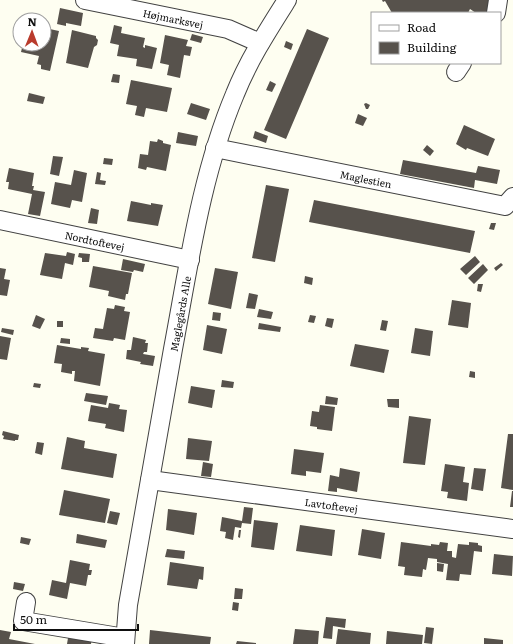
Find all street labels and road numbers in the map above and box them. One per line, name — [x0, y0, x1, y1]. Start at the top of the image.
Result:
street label: Højmarksvej — [142, 4, 205, 31]
street label: Maglestien — [339, 166, 394, 191]
street label: Nordtoftevej — [64, 226, 126, 254]
street label: Maglegårds Alle — [165, 275, 194, 353]
street label: Lavtoftevej — [304, 493, 359, 515]

